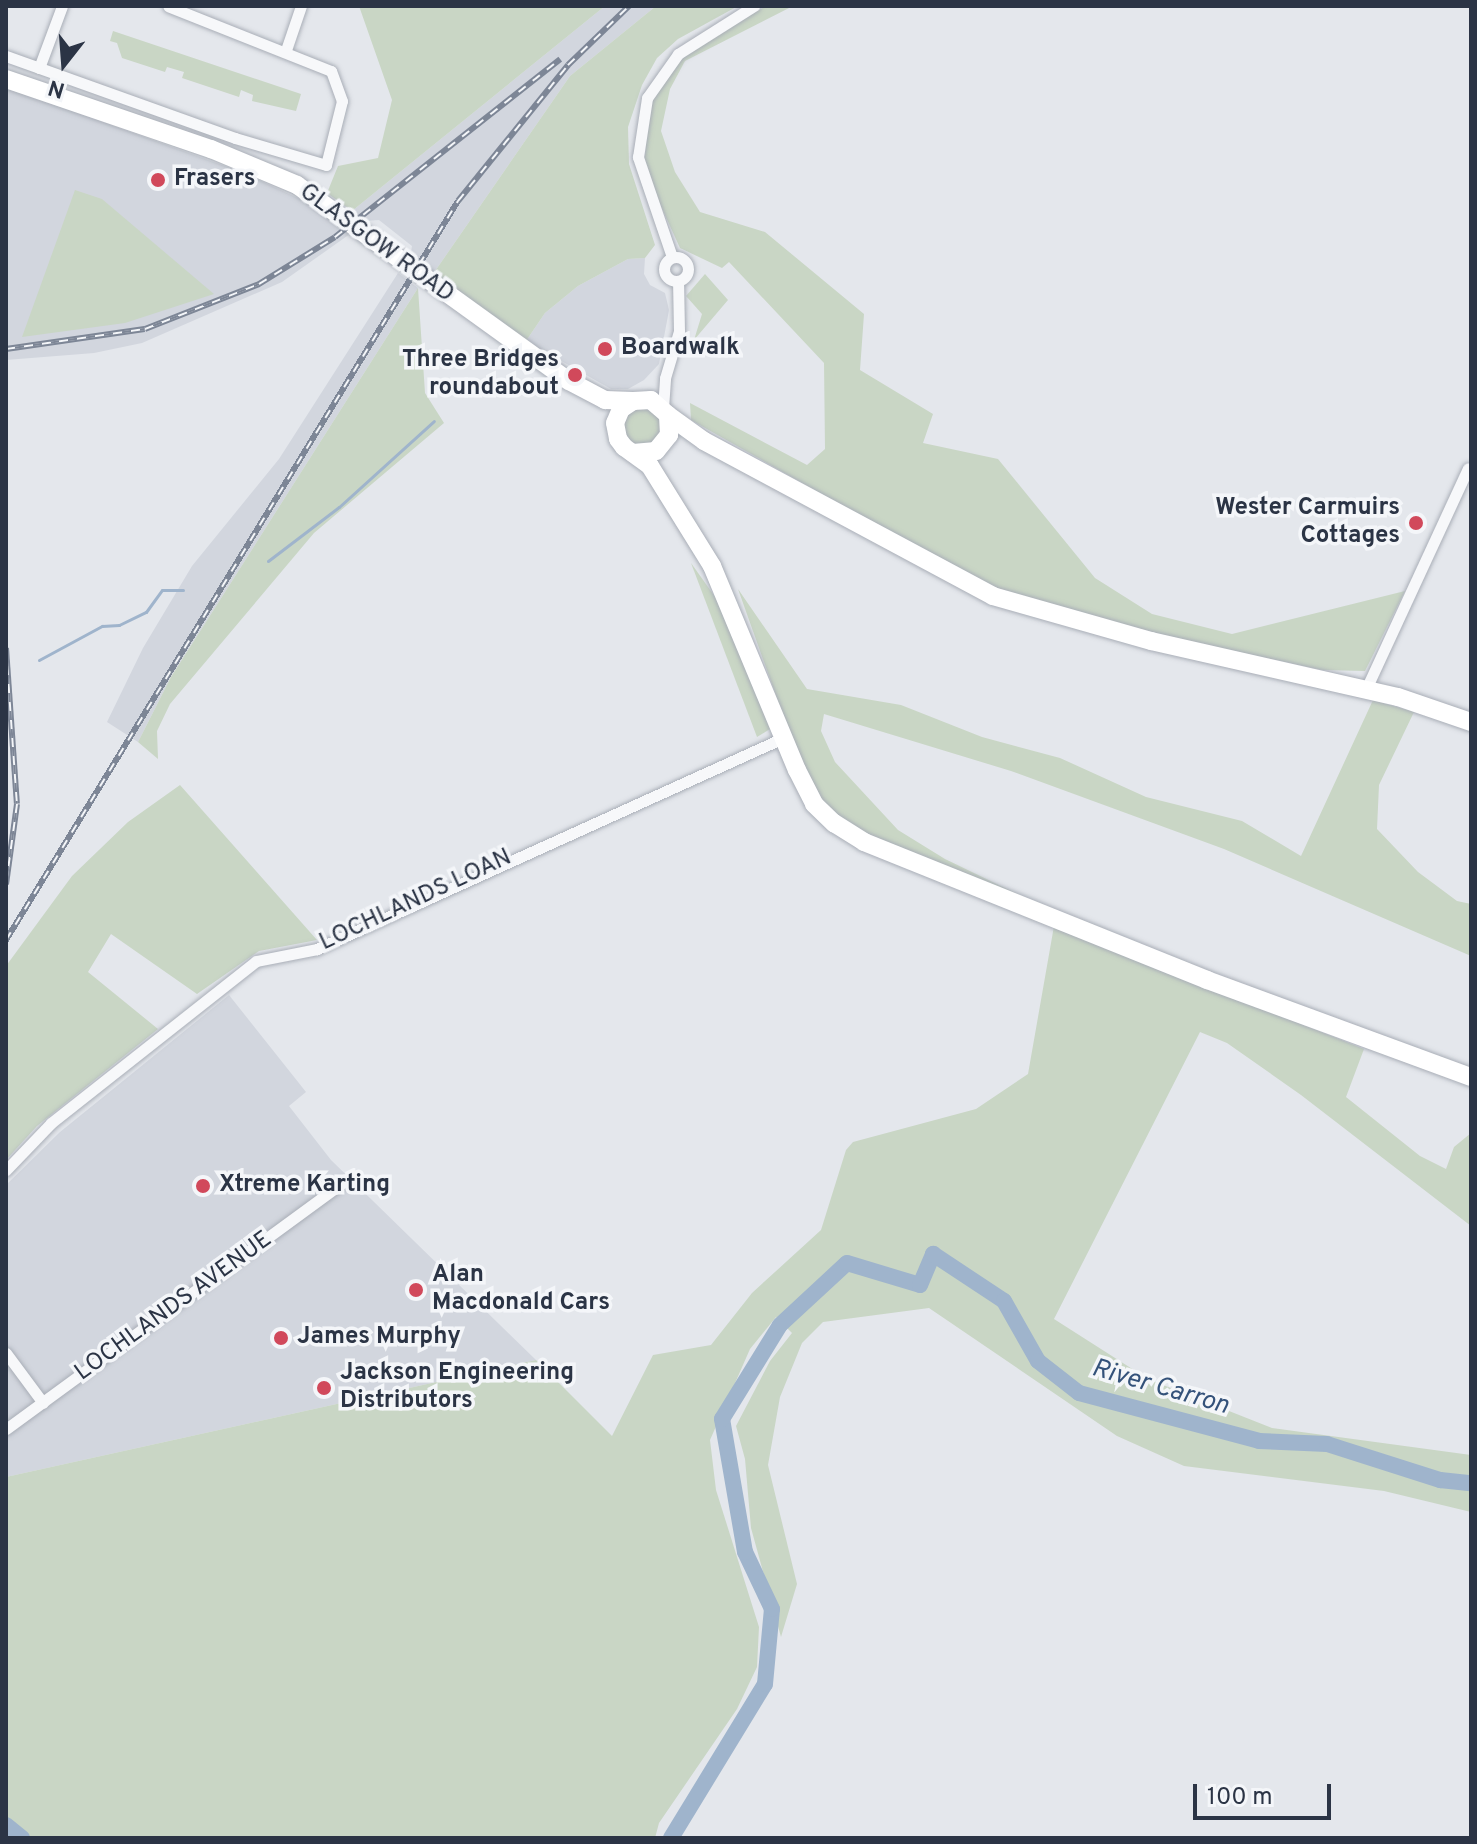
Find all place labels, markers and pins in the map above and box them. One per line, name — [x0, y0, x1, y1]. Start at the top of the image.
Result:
place label: Frasers — [174, 166, 256, 194]
marker: Frasers — [149, 171, 167, 189]
place label: Boardwalk — [621, 335, 740, 363]
marker: Boardwalk — [596, 340, 614, 358]
place label: Three Bridges roundabout — [402, 347, 559, 403]
marker: Three Bridges roundabout — [566, 366, 584, 384]
place label: Wester Carmuirs Cottages — [1215, 495, 1400, 551]
marker: Wester Carmuirs Cottages — [1407, 514, 1425, 532]
place label: Xtreme Karting — [219, 1172, 390, 1200]
marker: Xtreme Karting — [194, 1177, 212, 1195]
place label: Alan Macdonald Cars — [432, 1262, 610, 1318]
marker: Alan Macdonald Cars — [407, 1281, 425, 1299]
place label: James Murphy — [297, 1324, 461, 1352]
marker: James Murphy — [272, 1329, 290, 1347]
place label: Jackson Engineering Distributors — [340, 1360, 574, 1416]
marker: Jackson Engineering Distributors — [315, 1379, 333, 1397]

